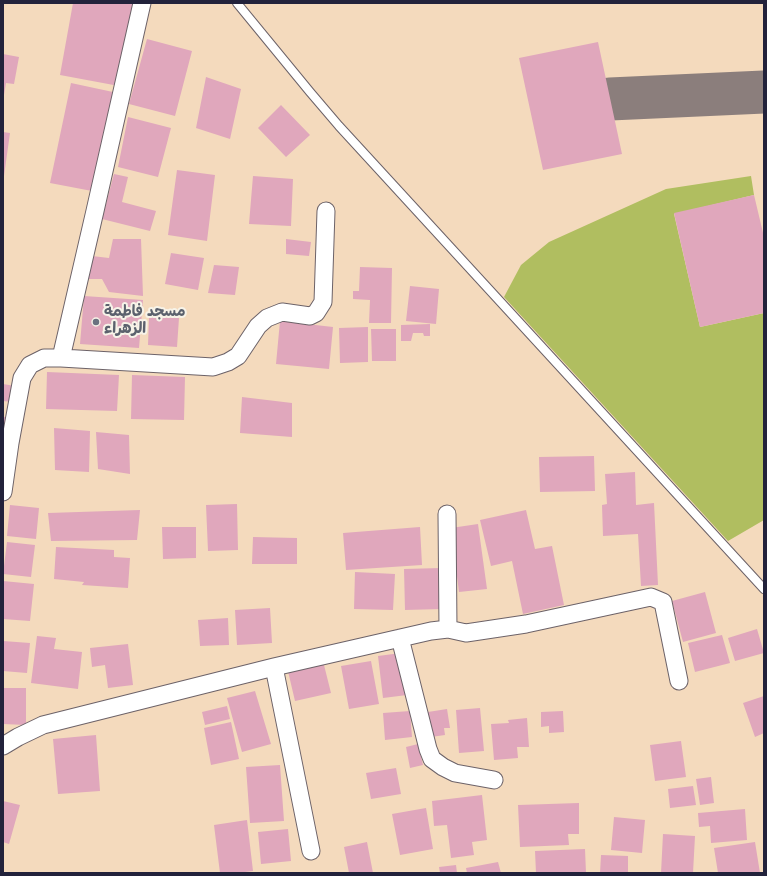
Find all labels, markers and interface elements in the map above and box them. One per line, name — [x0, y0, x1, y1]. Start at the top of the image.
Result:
place label: مسجد فاطمة الزهراء — [104, 304, 185, 339]
marker: مسجد فاطمة الزهراء — [91, 317, 101, 327]

